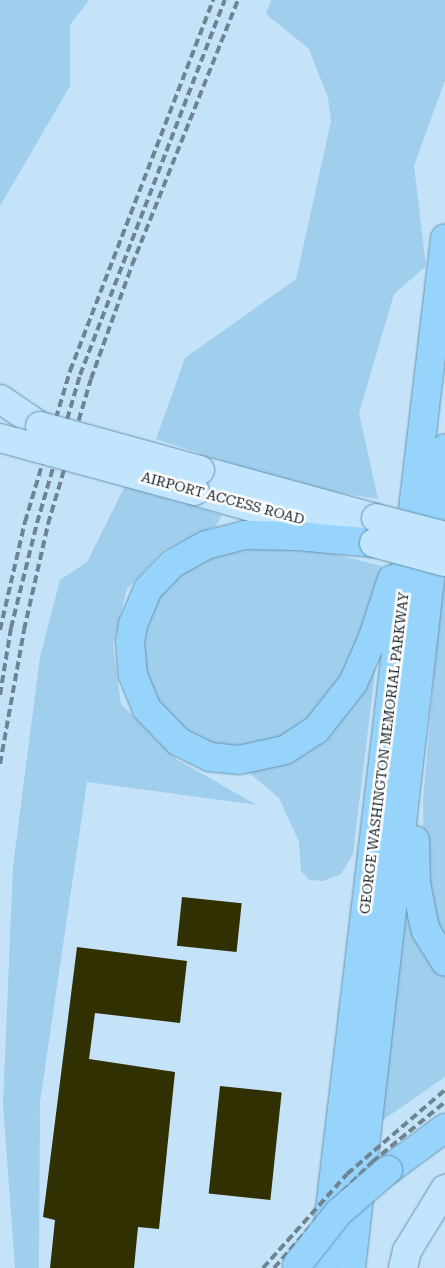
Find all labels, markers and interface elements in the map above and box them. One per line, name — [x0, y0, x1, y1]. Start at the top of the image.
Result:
street label: AIRPORT ACCESS ROAD — [140, 468, 306, 528]
street label: GEORGE WASHINGTON MEMORIAL PARKWAY — [356, 591, 412, 915]

